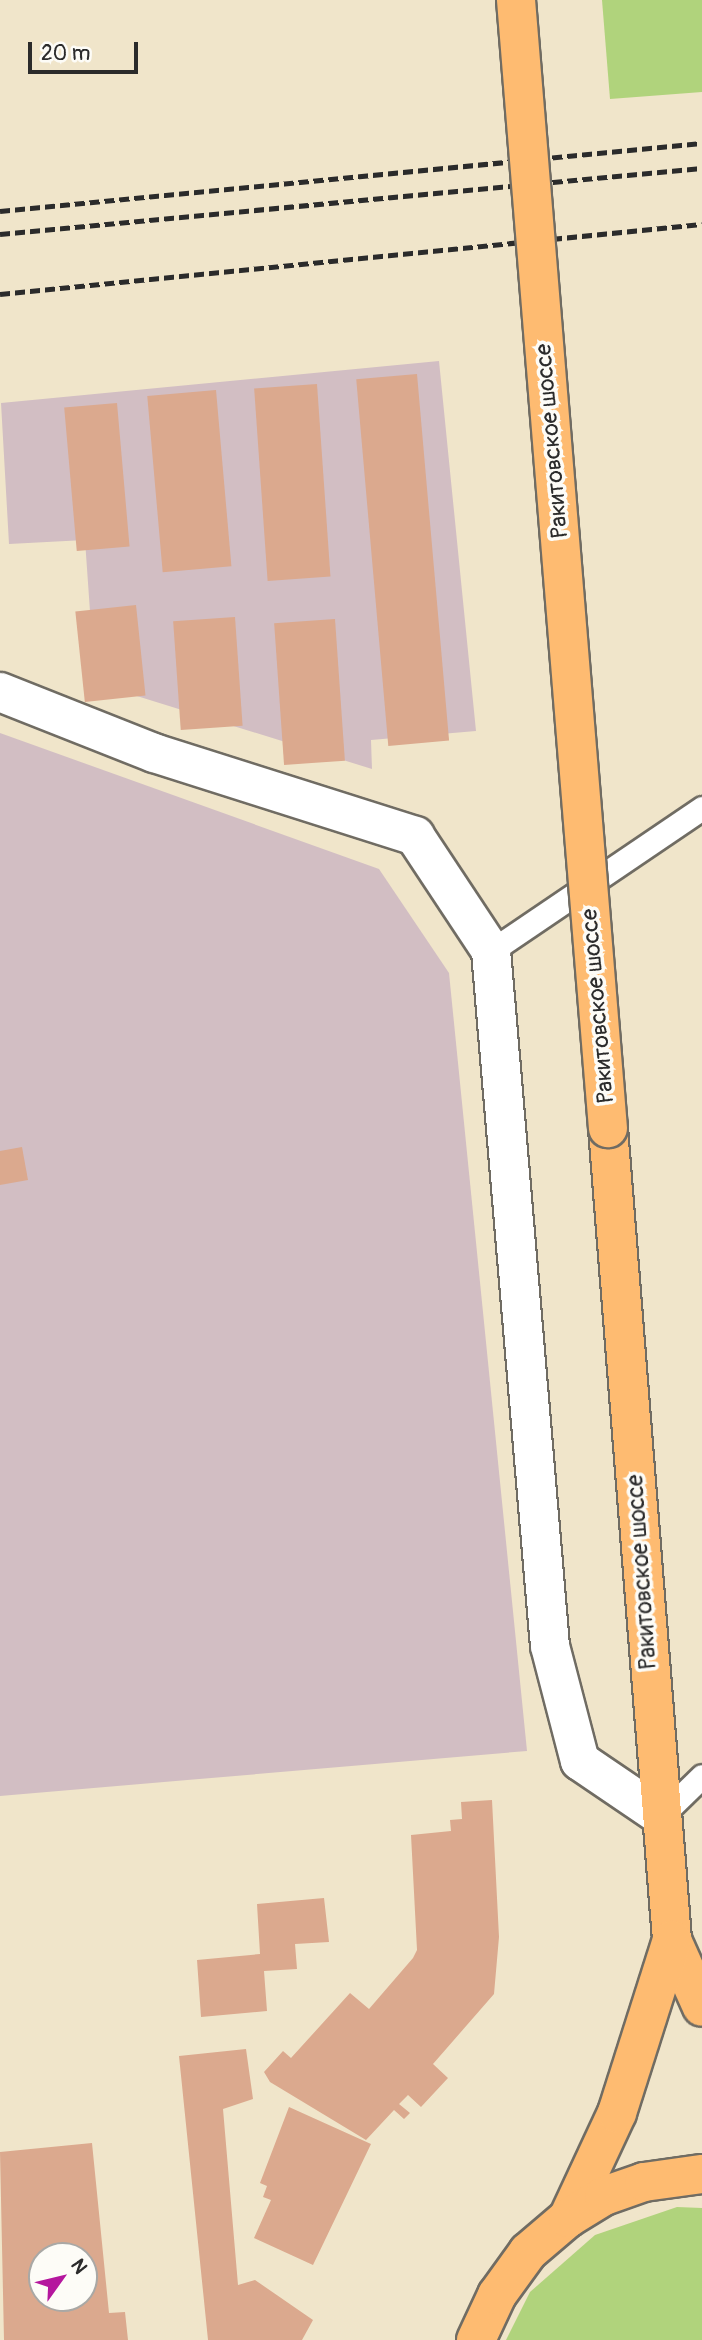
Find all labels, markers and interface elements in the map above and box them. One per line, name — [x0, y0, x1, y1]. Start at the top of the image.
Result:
scale bar — [32, 28, 142, 72]
text: 20 m — [41, 40, 90, 67]
street label: Ракитовское шоссе — [530, 343, 574, 539]
street label: Ракитовское шоссе — [576, 908, 620, 1104]
street label: Ракитовское шоссе — [621, 1474, 663, 1670]
north arrow — [28, 2242, 98, 2312]
text: N — [65, 2254, 92, 2278]

